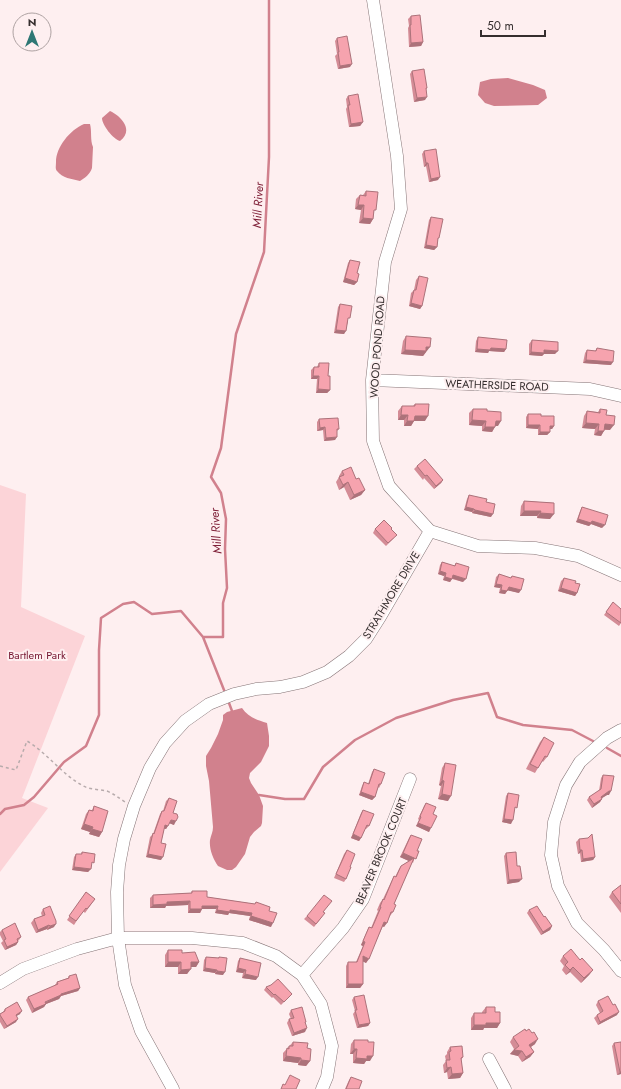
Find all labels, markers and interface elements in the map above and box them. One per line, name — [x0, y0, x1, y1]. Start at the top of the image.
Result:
north arrow — [12, 12, 52, 52]
scale bar — [481, 12, 545, 38]
text: N — [28, 14, 36, 30]
text: 50 m — [487, 17, 514, 35]
water label: Mill River — [248, 181, 268, 228]
street label: WOOD POND ROAD — [365, 295, 389, 399]
street label: WEATHERSIDE ROAD — [445, 375, 549, 395]
water label: Mill River — [205, 506, 227, 555]
street label: STRATHMORE DRIVE — [359, 548, 423, 642]
park label: Bartlem Park — [8, 647, 66, 663]
street label: BEAVER BROOK COURT — [351, 795, 411, 907]

